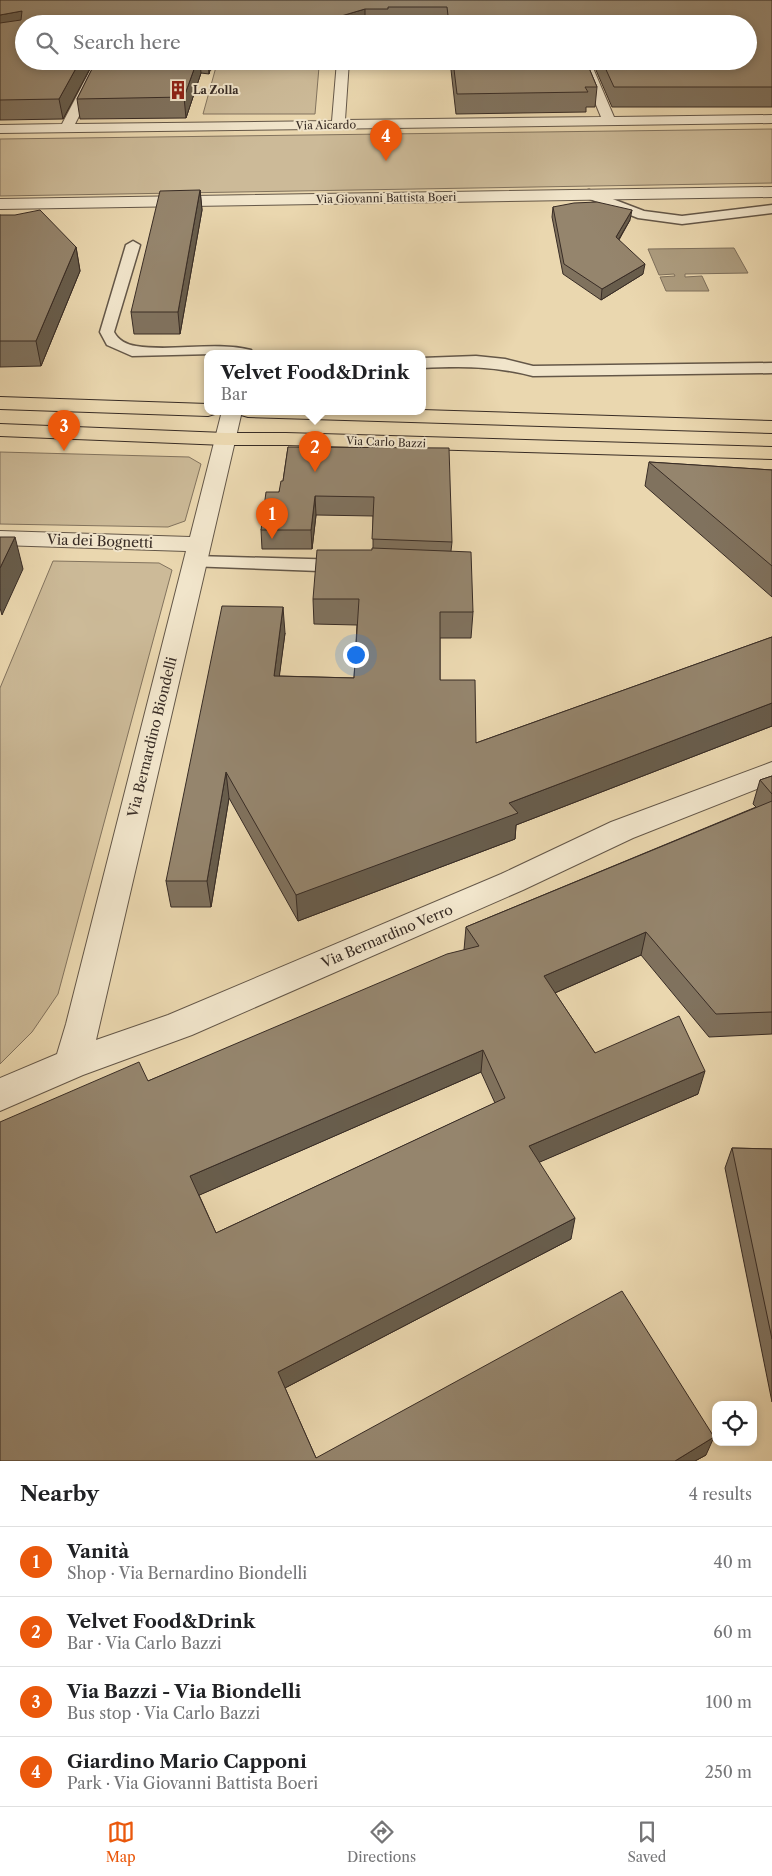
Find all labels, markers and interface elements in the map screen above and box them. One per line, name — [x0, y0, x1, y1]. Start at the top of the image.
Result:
search box — [15, 15, 757, 70]
icon: search — [33, 29, 61, 57]
text: Search here — [73, 31, 181, 54]
building icon: La Zolla — [167, 79, 189, 101]
place label: La Zolla — [193, 83, 239, 97]
street label: Via Aicardo — [295, 117, 357, 133]
pin: 4 — [370, 120, 402, 161]
street label: Via Giovanni Battista Boeri — [315, 190, 457, 206]
popup — [204, 350, 426, 415]
text: Velvet Food&Drink — [221, 361, 409, 384]
text: Bar — [221, 384, 247, 404]
pin: 3 — [48, 410, 80, 451]
pin: 2 — [299, 431, 331, 472]
street label: Via Carlo Bazzi — [345, 434, 427, 450]
pin: 1 — [256, 498, 288, 539]
street label: Via dei Bognetti — [46, 530, 153, 552]
your location — [343, 642, 369, 668]
street label: Via Bernardino Biondelli — [123, 655, 181, 820]
street label: Via Bernardino Verro — [318, 900, 455, 972]
map controls — [712, 1401, 757, 1446]
button: locate — [712, 1401, 757, 1446]
text: Nearby — [20, 1481, 99, 1506]
text: 4 results — [689, 1484, 752, 1504]
text: Vanità — [67, 1540, 129, 1563]
text: 1 — [32, 1552, 40, 1572]
text: 40 m — [713, 1552, 752, 1572]
text: Shop · Via Bernardino Biondelli — [67, 1563, 307, 1583]
text: Velvet Food&Drink — [67, 1610, 255, 1633]
text: 2 — [31, 1622, 41, 1642]
text: 60 m — [713, 1622, 752, 1642]
text: Bar · Via Carlo Bazzi — [67, 1633, 222, 1653]
text: Via Bazzi - Via Biondelli — [67, 1680, 301, 1703]
text: 3 — [31, 1692, 41, 1712]
text: 100 m — [706, 1692, 752, 1712]
text: Bus stop · Via Carlo Bazzi — [67, 1703, 260, 1723]
text: Giardino Mario Capponi — [67, 1750, 307, 1773]
text: 4 — [31, 1762, 41, 1782]
text: 250 m — [705, 1762, 752, 1782]
text: Park · Via Giovanni Battista Boeri — [67, 1773, 318, 1793]
tab: Map — [106, 1818, 136, 1866]
tab: Directions — [347, 1818, 416, 1866]
tab: Saved — [627, 1818, 666, 1866]

